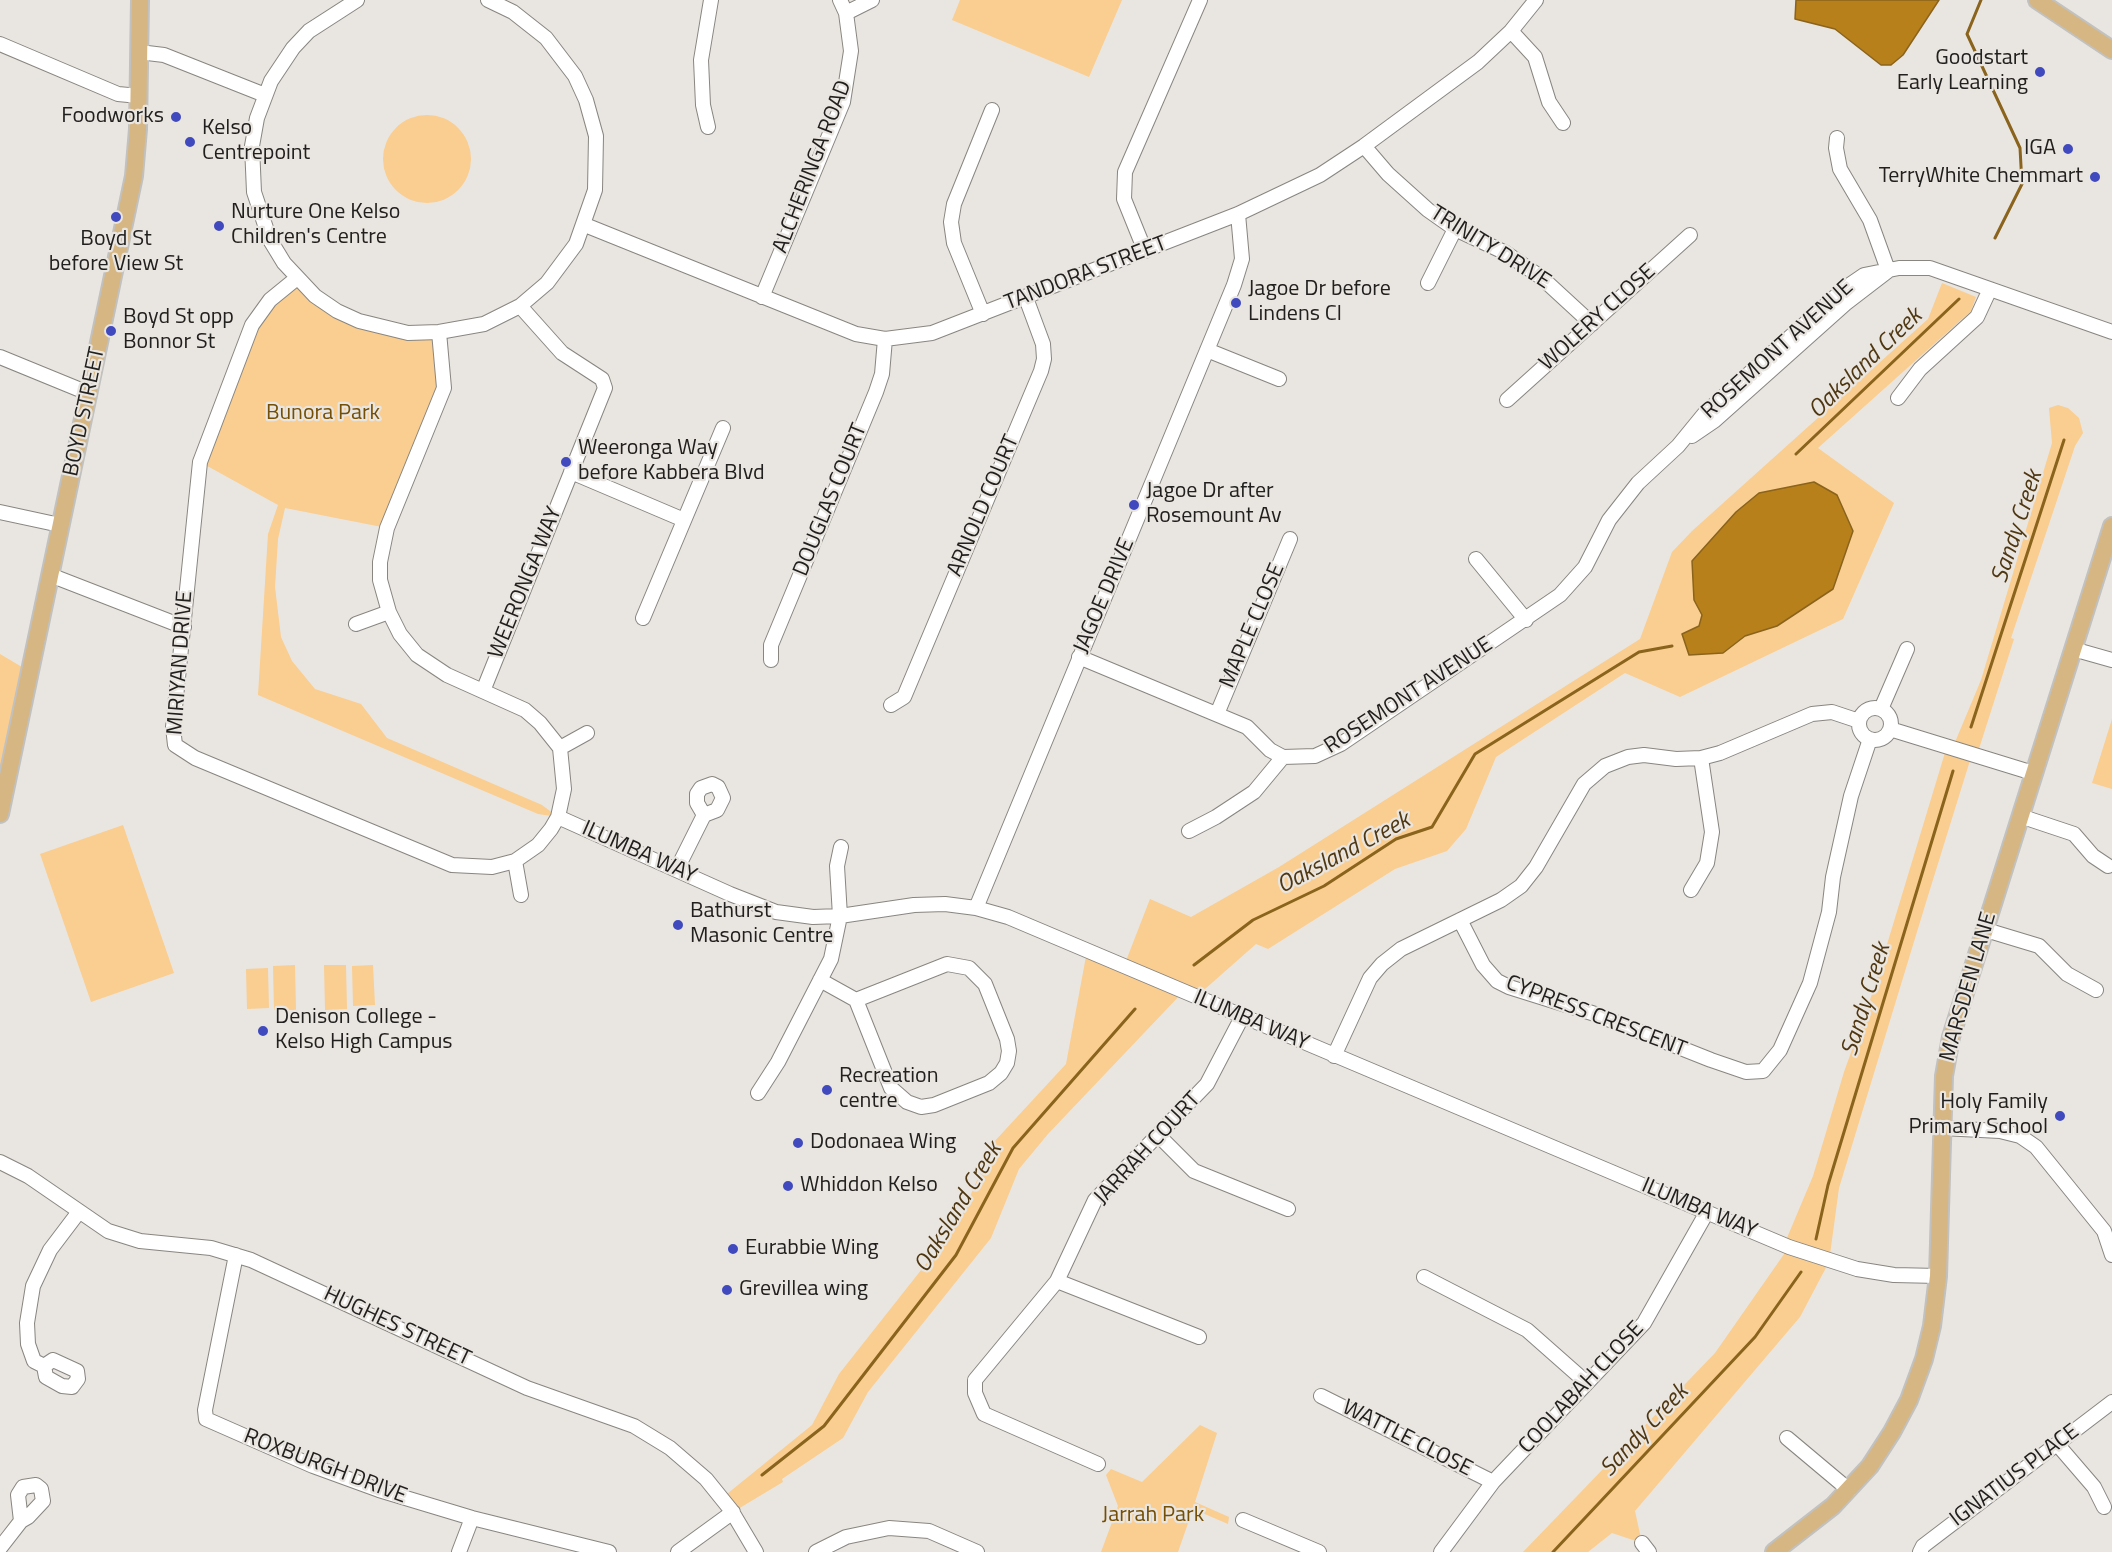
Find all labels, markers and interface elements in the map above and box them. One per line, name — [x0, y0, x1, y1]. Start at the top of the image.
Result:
place label: Goodstart Early Learning — [1897, 46, 2028, 98]
marker: Goodstart Early Learning — [2033, 65, 2047, 79]
street label: ALCHERINGA ROAD — [768, 77, 858, 257]
place label: Foodworks — [61, 104, 164, 130]
marker: Foodworks — [169, 110, 183, 124]
place label: Kelso Centrepoint — [202, 116, 310, 168]
marker: Kelso Centrepoint — [183, 135, 197, 149]
place label: IGA — [2024, 136, 2056, 162]
marker: IGA — [2061, 142, 2075, 156]
place label: TerryWhite Chemmart — [1879, 164, 2083, 190]
marker: TerryWhite Chemmart — [2088, 170, 2102, 184]
place label: Nurture One Kelso Children's Centre — [231, 200, 400, 252]
street label: TRINITY DRIVE — [1425, 200, 1555, 296]
marker: Boyd St before View St — [109, 210, 123, 224]
marker: Nurture One Kelso Children's Centre — [212, 219, 226, 233]
place label: Boyd St before View St — [49, 227, 183, 278]
street label: TANDORA STREET — [1001, 231, 1171, 317]
street label: WOLERY CLOSE — [1534, 259, 1662, 377]
street label: ROSEMONT AVENUE — [1697, 275, 1859, 425]
place label: Jagoe Dr before Lindens Cl — [1248, 277, 1391, 328]
marker: Jagoe Dr before Lindens Cl — [1229, 296, 1243, 310]
water label: Oaksland Creek — [1803, 303, 1929, 425]
place label: Boyd St opp Bonnor St — [123, 305, 234, 356]
marker: Boyd St opp Bonnor St — [104, 324, 118, 338]
street label: BOYD STREET — [58, 345, 112, 479]
park label: Bunora Park — [266, 401, 380, 427]
street label: DOUGLAS COURT — [788, 420, 874, 580]
street label: ARNOLD COURT — [942, 431, 1026, 581]
place label: Weeronga Way before Kabbera Blvd — [578, 436, 765, 488]
marker: Weeronga Way before Kabbera Blvd — [559, 455, 573, 469]
water label: Sandy Creek — [1986, 467, 2050, 587]
place label: Jagoe Dr after Rosemount Av — [1146, 479, 1282, 530]
marker: Jagoe Dr after Rosemount Av — [1127, 498, 1141, 512]
street label: WEERONGA WAY — [484, 503, 568, 663]
street label: JAGOE DRIVE — [1069, 535, 1141, 657]
street label: MAPLE CLOSE — [1215, 560, 1291, 692]
street label: MIRIYAN DRIVE — [163, 590, 199, 736]
street label: ROSEMONT AVENUE — [1320, 632, 1498, 760]
water label: Oaksland Creek — [1272, 807, 1416, 901]
street label: ILUMBA WAY — [578, 816, 700, 890]
place label: Bathurst Masonic Centre — [690, 899, 833, 950]
street label: MARSDEN LANE — [1935, 909, 2003, 1065]
marker: Bathurst Masonic Centre — [671, 918, 685, 932]
water label: Sandy Creek — [1836, 940, 1898, 1060]
street label: CYPRESS CRESCENT — [1502, 970, 1690, 1064]
street label: ILUMBA WAY — [1189, 985, 1313, 1057]
place label: Denison College - Kelso High Campus — [275, 1005, 453, 1056]
marker: Denison College - Kelso High Campus — [256, 1024, 270, 1038]
place label: Recreation centre — [839, 1064, 939, 1116]
marker: Recreation centre — [820, 1083, 834, 1097]
street label: JARRAH COURT — [1089, 1087, 1207, 1211]
place label: Holy Family Primary School — [1908, 1090, 2048, 1142]
marker: Holy Family Primary School — [2053, 1109, 2067, 1123]
place label: Dodonaea Wing — [810, 1130, 956, 1156]
marker: Dodonaea Wing — [791, 1136, 805, 1150]
water label: Oaksland Creek — [909, 1138, 1009, 1278]
place label: Whiddon Kelso — [800, 1173, 938, 1199]
street label: ILUMBA WAY — [1637, 1173, 1761, 1245]
marker: Whiddon Kelso — [781, 1179, 795, 1193]
place label: Eurabbie Wing — [745, 1236, 879, 1262]
marker: Eurabbie Wing — [726, 1242, 740, 1256]
place label: Grevillea wing — [739, 1277, 868, 1303]
street label: HUGHES STREET — [319, 1281, 475, 1373]
marker: Grevillea wing — [720, 1283, 734, 1297]
street label: COOLABAH CLOSE — [1514, 1316, 1650, 1460]
water label: Sandy Creek — [1595, 1379, 1695, 1483]
street label: WATTLE CLOSE — [1338, 1395, 1476, 1483]
street label: IGNATIUS PLACE — [1945, 1419, 2085, 1533]
street label: ROXBURGH DRIVE — [240, 1424, 410, 1510]
park label: Jarrah Park — [1102, 1503, 1204, 1529]

